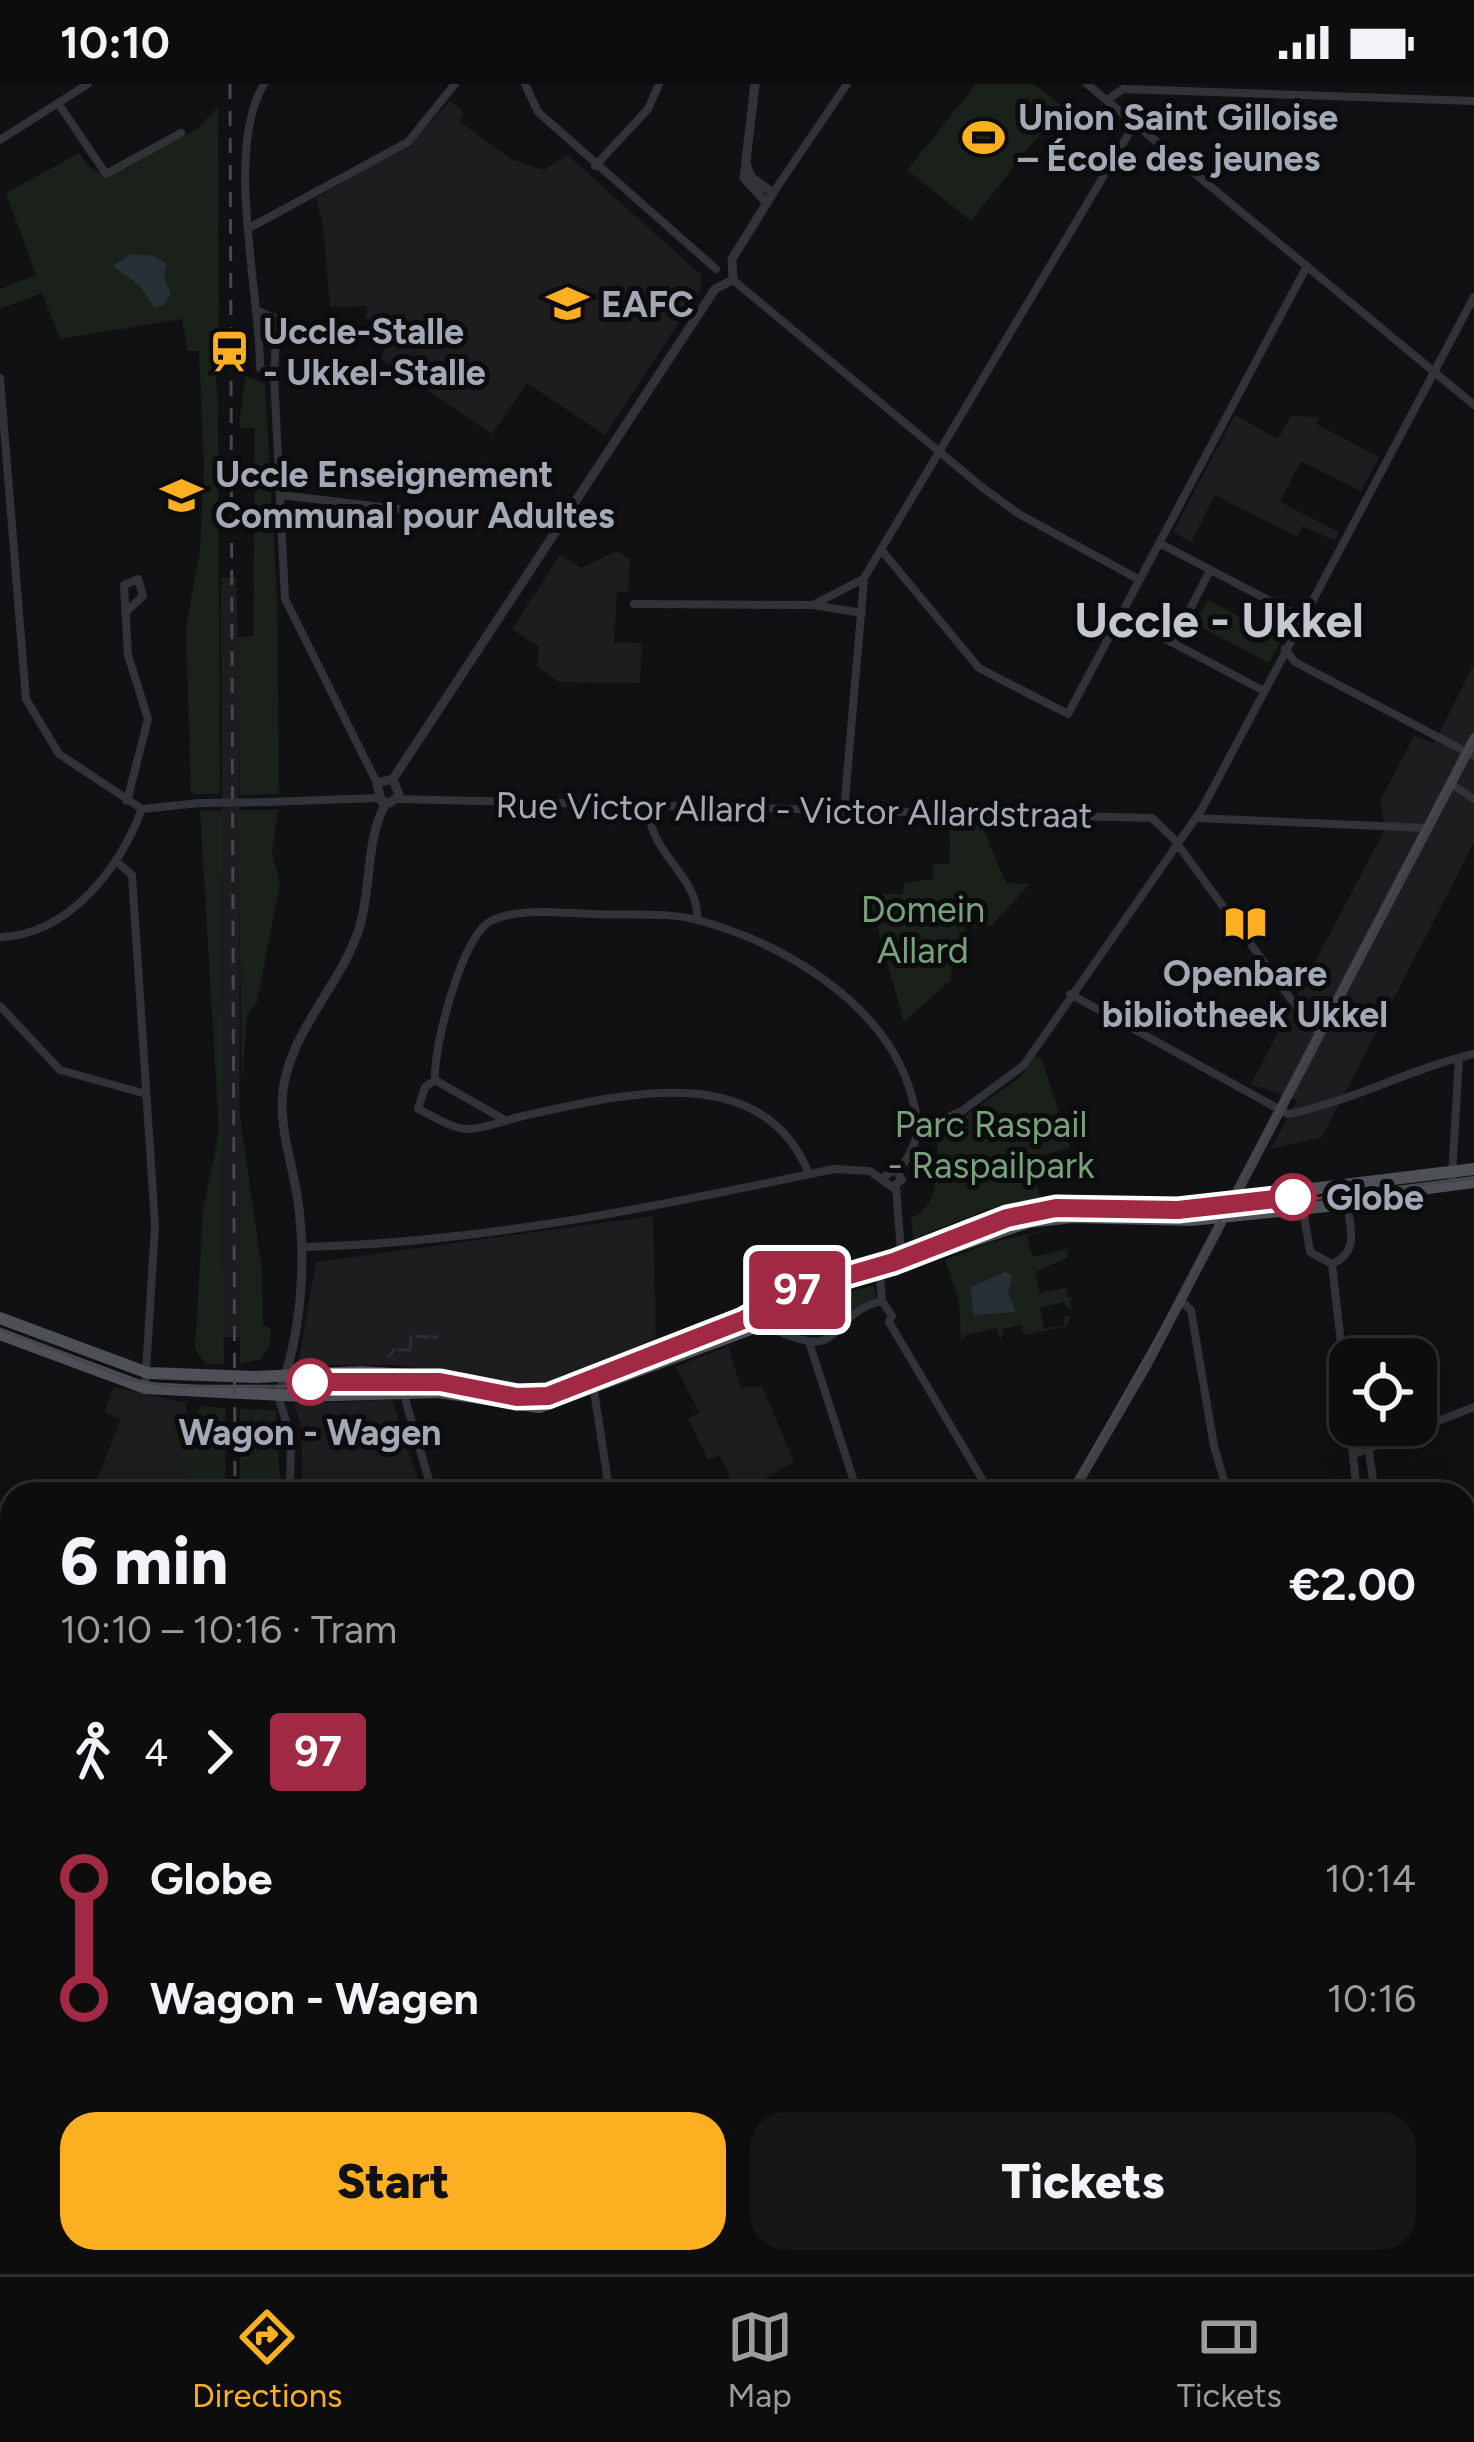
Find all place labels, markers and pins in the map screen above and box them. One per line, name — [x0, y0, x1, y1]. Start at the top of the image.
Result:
place label: Union Saint Gilloise – École des jeunes — [1018, 96, 1338, 180]
sports icon: Union Saint Gilloise – École des jeunes — [961, 115, 1007, 161]
school or university icon: EAFC — [544, 281, 590, 327]
place label: EAFC — [601, 283, 694, 326]
place label: Uccle-Stalle - Ukkel-Stalle — [263, 310, 486, 394]
station icon: Uccle-Stalle - Ukkel-Stalle — [206, 329, 252, 375]
place label: Uccle Enseignement Communal pour Adultes — [215, 453, 615, 537]
school or university icon: Uccle Enseignement Communal pour Adultes — [158, 472, 204, 518]
library icon: Openbare bibliotheek Ukkel — [1222, 900, 1268, 946]
place label: Openbare bibliotheek Ukkel — [1102, 952, 1388, 1036]
marker: Globe — [1271, 1175, 1315, 1219]
place label: Globe — [1326, 1176, 1424, 1219]
marker: Wagon - Wagen — [288, 1360, 332, 1404]
place label: Wagon - Wagen — [178, 1411, 442, 1454]

